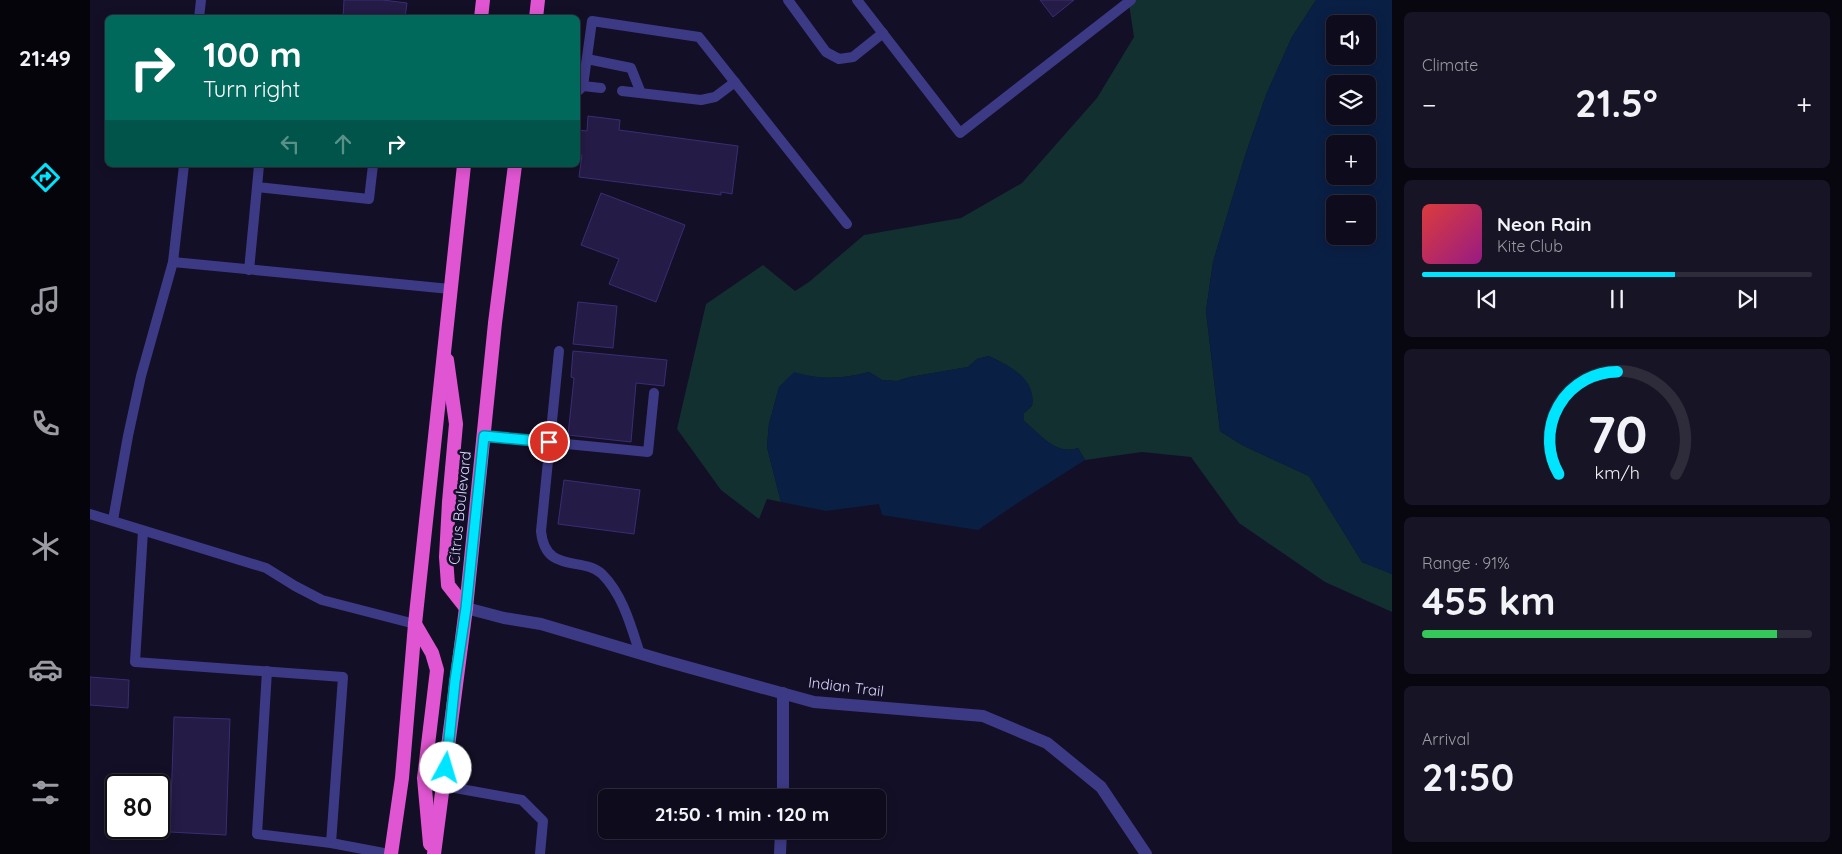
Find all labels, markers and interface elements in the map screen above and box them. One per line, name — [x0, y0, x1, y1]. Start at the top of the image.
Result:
map controls — [1326, 15, 1376, 245]
button: sound — [1326, 15, 1376, 65]
text: 100 m — [203, 32, 302, 76]
icon: right — [120, 35, 185, 100]
text: 21:49 — [19, 44, 71, 72]
text: Climate — [1422, 55, 1478, 75]
text: Turn right — [203, 75, 300, 103]
button: layers — [1326, 75, 1376, 125]
text: 21.5° — [1575, 79, 1658, 127]
text: − — [1422, 87, 1437, 122]
text: + — [1796, 87, 1812, 122]
icon: left — [276, 130, 304, 158]
icon: ahead — [329, 130, 357, 158]
icon: right — [382, 130, 410, 158]
button: + — [1326, 135, 1376, 185]
icon: directions — [28, 160, 63, 195]
button: − — [1326, 195, 1376, 245]
text: Neon Rain — [1497, 212, 1592, 236]
text: Kite Club — [1497, 236, 1563, 256]
icon: music — [28, 283, 63, 318]
icon: previous — [1473, 285, 1501, 313]
icon: pause — [1603, 285, 1631, 313]
icon: next — [1733, 285, 1761, 313]
text: 70 — [1587, 401, 1647, 466]
icon: phone — [28, 406, 63, 441]
pin — [528, 421, 570, 463]
icon: arrive — [535, 428, 563, 456]
street label: Citrus Boulevard — [444, 450, 475, 566]
text: km/h — [1594, 461, 1640, 483]
icon: climate — [28, 529, 63, 564]
text: Range · 91% — [1422, 553, 1510, 573]
text: 455 km — [1422, 577, 1555, 625]
icon: car — [28, 652, 63, 687]
street label: Indian Trail — [807, 672, 885, 701]
text: Arrival — [1422, 729, 1470, 749]
position arrow — [419, 741, 471, 793]
text: 21:50 — [1422, 753, 1514, 801]
speed limit sign: 80 — [105, 774, 170, 839]
icon: filters — [28, 775, 63, 810]
text: 21:50 · 1 min · 120 m — [655, 802, 829, 826]

